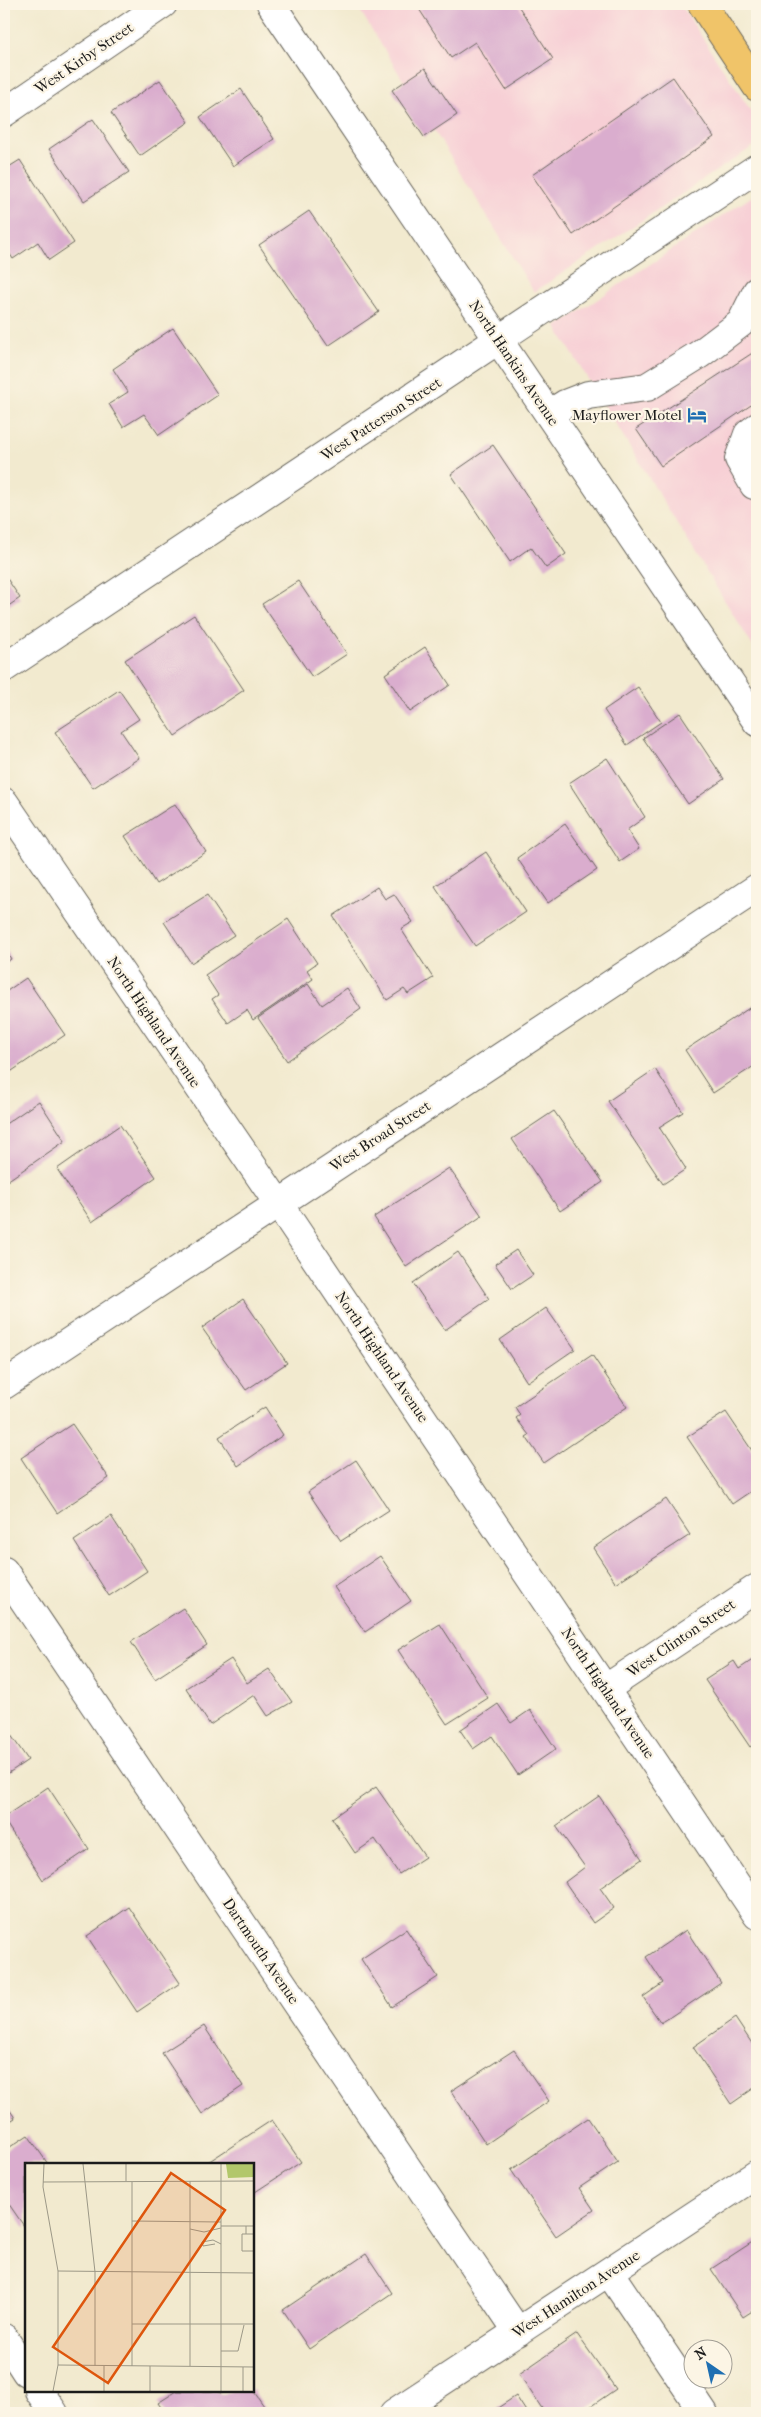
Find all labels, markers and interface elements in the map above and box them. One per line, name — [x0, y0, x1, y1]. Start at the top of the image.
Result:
street label: West Kirby Street — [30, 18, 137, 98]
street label: North Hankins Avenue — [465, 297, 563, 430]
street label: West Patterson Street — [316, 373, 445, 465]
hotel icon: Mayflower Motel — [686, 404, 708, 426]
place label: Mayflower Motel — [572, 406, 682, 424]
street label: North Highland Avenue — [103, 953, 205, 1091]
street label: West Broad Street — [325, 1096, 434, 1176]
street label: North Highland Avenue — [331, 1288, 433, 1426]
street label: West Clinton Street — [623, 1595, 739, 1682]
street label: North Highland Avenue — [557, 1624, 659, 1762]
street label: Dartmouth Avenue — [219, 1895, 303, 2008]
inset map — [25, 2163, 254, 2392]
street label: West Hamilton Avenue — [508, 2246, 644, 2342]
north arrow — [684, 2340, 734, 2390]
text: N — [692, 2343, 710, 2364]

